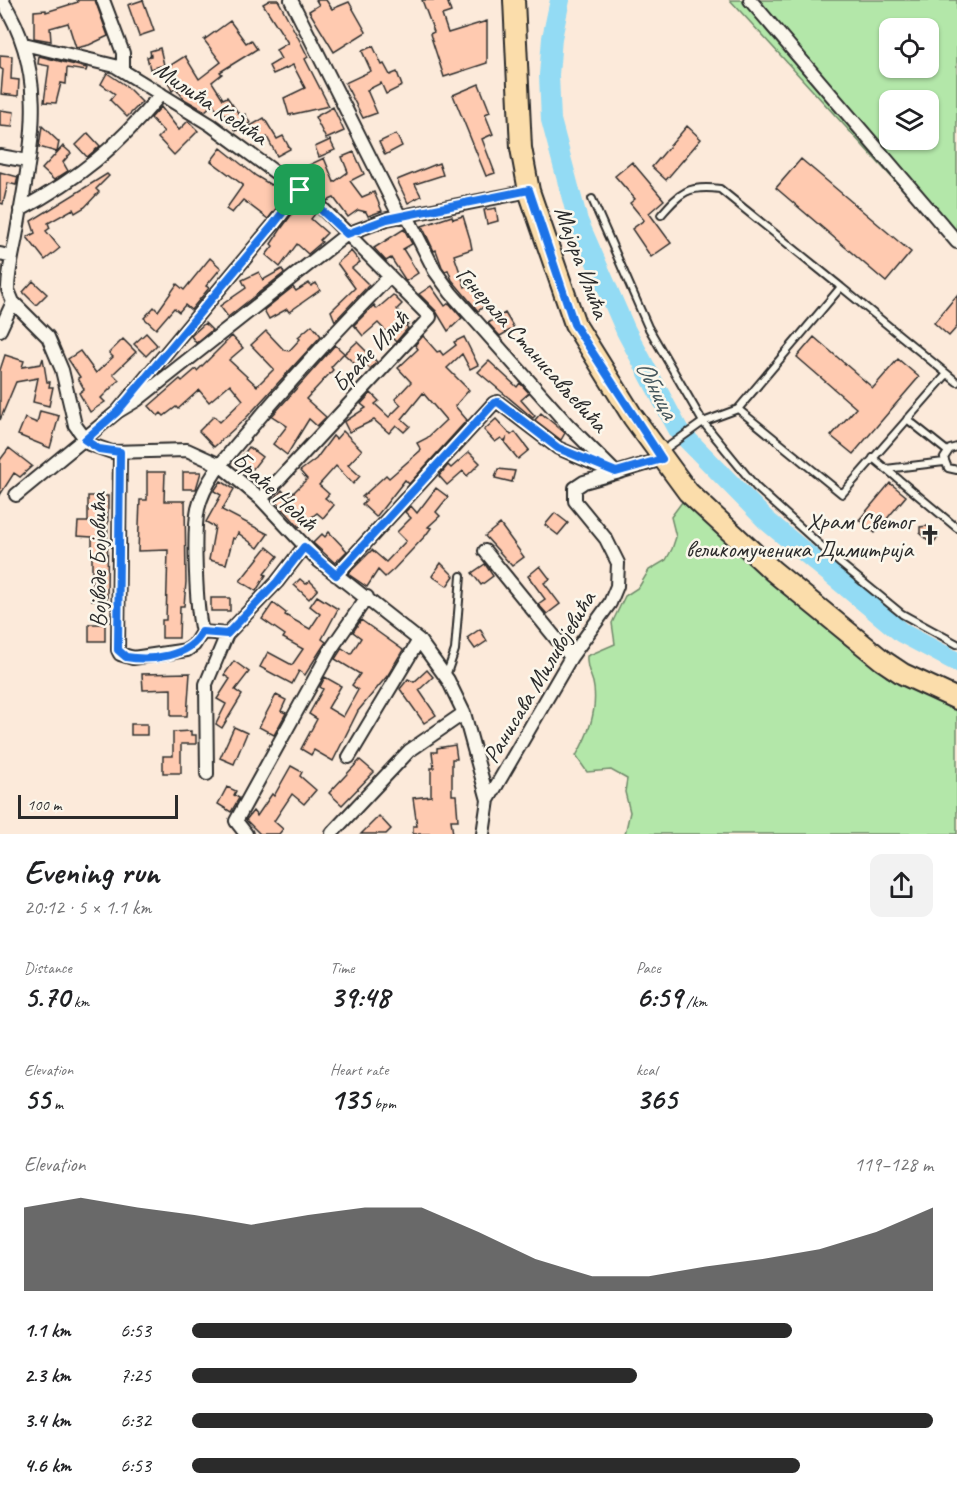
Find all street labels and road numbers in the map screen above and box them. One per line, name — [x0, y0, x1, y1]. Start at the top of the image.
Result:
street label: Милића Кедића — [149, 54, 274, 153]
street label: Мајора Илића — [548, 202, 617, 324]
street label: Генерала Станисављевића — [450, 260, 615, 439]
street label: Браће Илић — [325, 303, 416, 398]
street label: Браће Недић — [227, 444, 325, 539]
street label: Војводе Бојовића — [83, 491, 113, 628]
street label: Ранисава Миливојевића — [476, 584, 603, 768]

